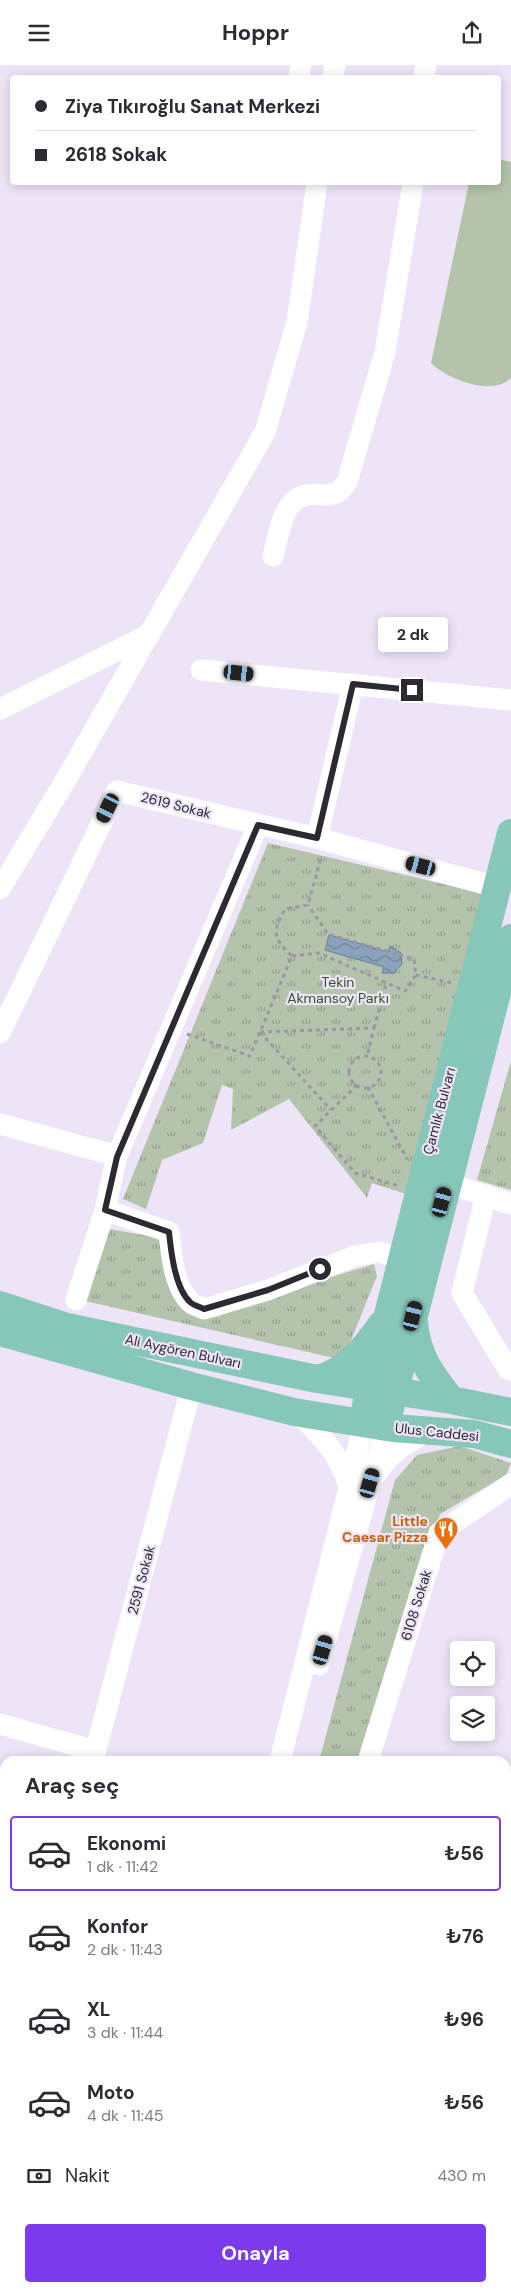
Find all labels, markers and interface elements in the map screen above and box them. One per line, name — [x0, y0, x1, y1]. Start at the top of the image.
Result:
text: Hoppr — [222, 18, 289, 47]
icon: menu — [25, 19, 53, 47]
icon: share — [458, 19, 486, 47]
text: Ziya Tıkıroğlu Sanat Merkezi — [65, 94, 320, 119]
text: 2618 Sokak — [65, 142, 167, 167]
callout: 2 dk — [377, 617, 447, 653]
text: 2 dk — [397, 624, 429, 645]
car — [223, 664, 254, 682]
route end — [401, 679, 423, 701]
street label: 2619 Sokak — [139, 788, 213, 822]
car — [94, 791, 121, 825]
car — [404, 855, 437, 877]
park label: Tekin Akmansoy Parkı — [287, 973, 389, 1007]
street label: Çamlık Bulvarı — [419, 1065, 459, 1157]
car — [430, 1186, 453, 1218]
route start — [309, 1258, 331, 1280]
car — [402, 1300, 423, 1332]
street label: Ali Aygören Bulvarı — [123, 1330, 243, 1372]
street label: Ulus Caddesi — [394, 1419, 480, 1445]
car — [358, 1467, 381, 1499]
place label: Little Caesar Pizza — [342, 1512, 428, 1546]
restaurant icon: Little Caesar Pizza — [433, 1516, 459, 1550]
street label: 2591 Sokak — [123, 1543, 159, 1617]
street label: 6108 Sokak — [397, 1567, 435, 1643]
car — [311, 1634, 334, 1666]
map controls — [450, 1641, 495, 1741]
button: locate — [450, 1641, 495, 1686]
button: layers — [450, 1696, 495, 1741]
text: Araç seç — [25, 1771, 119, 1800]
icon: car — [27, 1831, 72, 1876]
text: Ekonomi — [87, 1831, 166, 1856]
text: ₺56 — [444, 1841, 484, 1866]
text: 1 dk · 11:42 — [87, 1856, 158, 1877]
icon: car — [27, 1914, 72, 1959]
text: Konfor — [87, 1914, 148, 1939]
text: ₺76 — [446, 1924, 484, 1949]
text: 2 dk · 11:43 — [87, 1939, 163, 1960]
icon: car — [27, 1997, 72, 2042]
text: XL — [87, 1997, 110, 2022]
text: ₺96 — [444, 2007, 484, 2032]
text: 3 dk · 11:44 — [87, 2022, 163, 2043]
icon: car — [27, 2080, 72, 2125]
text: Moto — [87, 2080, 135, 2105]
text: ₺56 — [444, 2090, 484, 2115]
text: 4 dk · 11:45 — [87, 2105, 163, 2126]
icon: cash — [25, 2162, 53, 2190]
text: Nakit — [65, 2163, 110, 2188]
text: 430 m — [437, 2165, 486, 2186]
button: Onayla — [25, 2224, 486, 2282]

